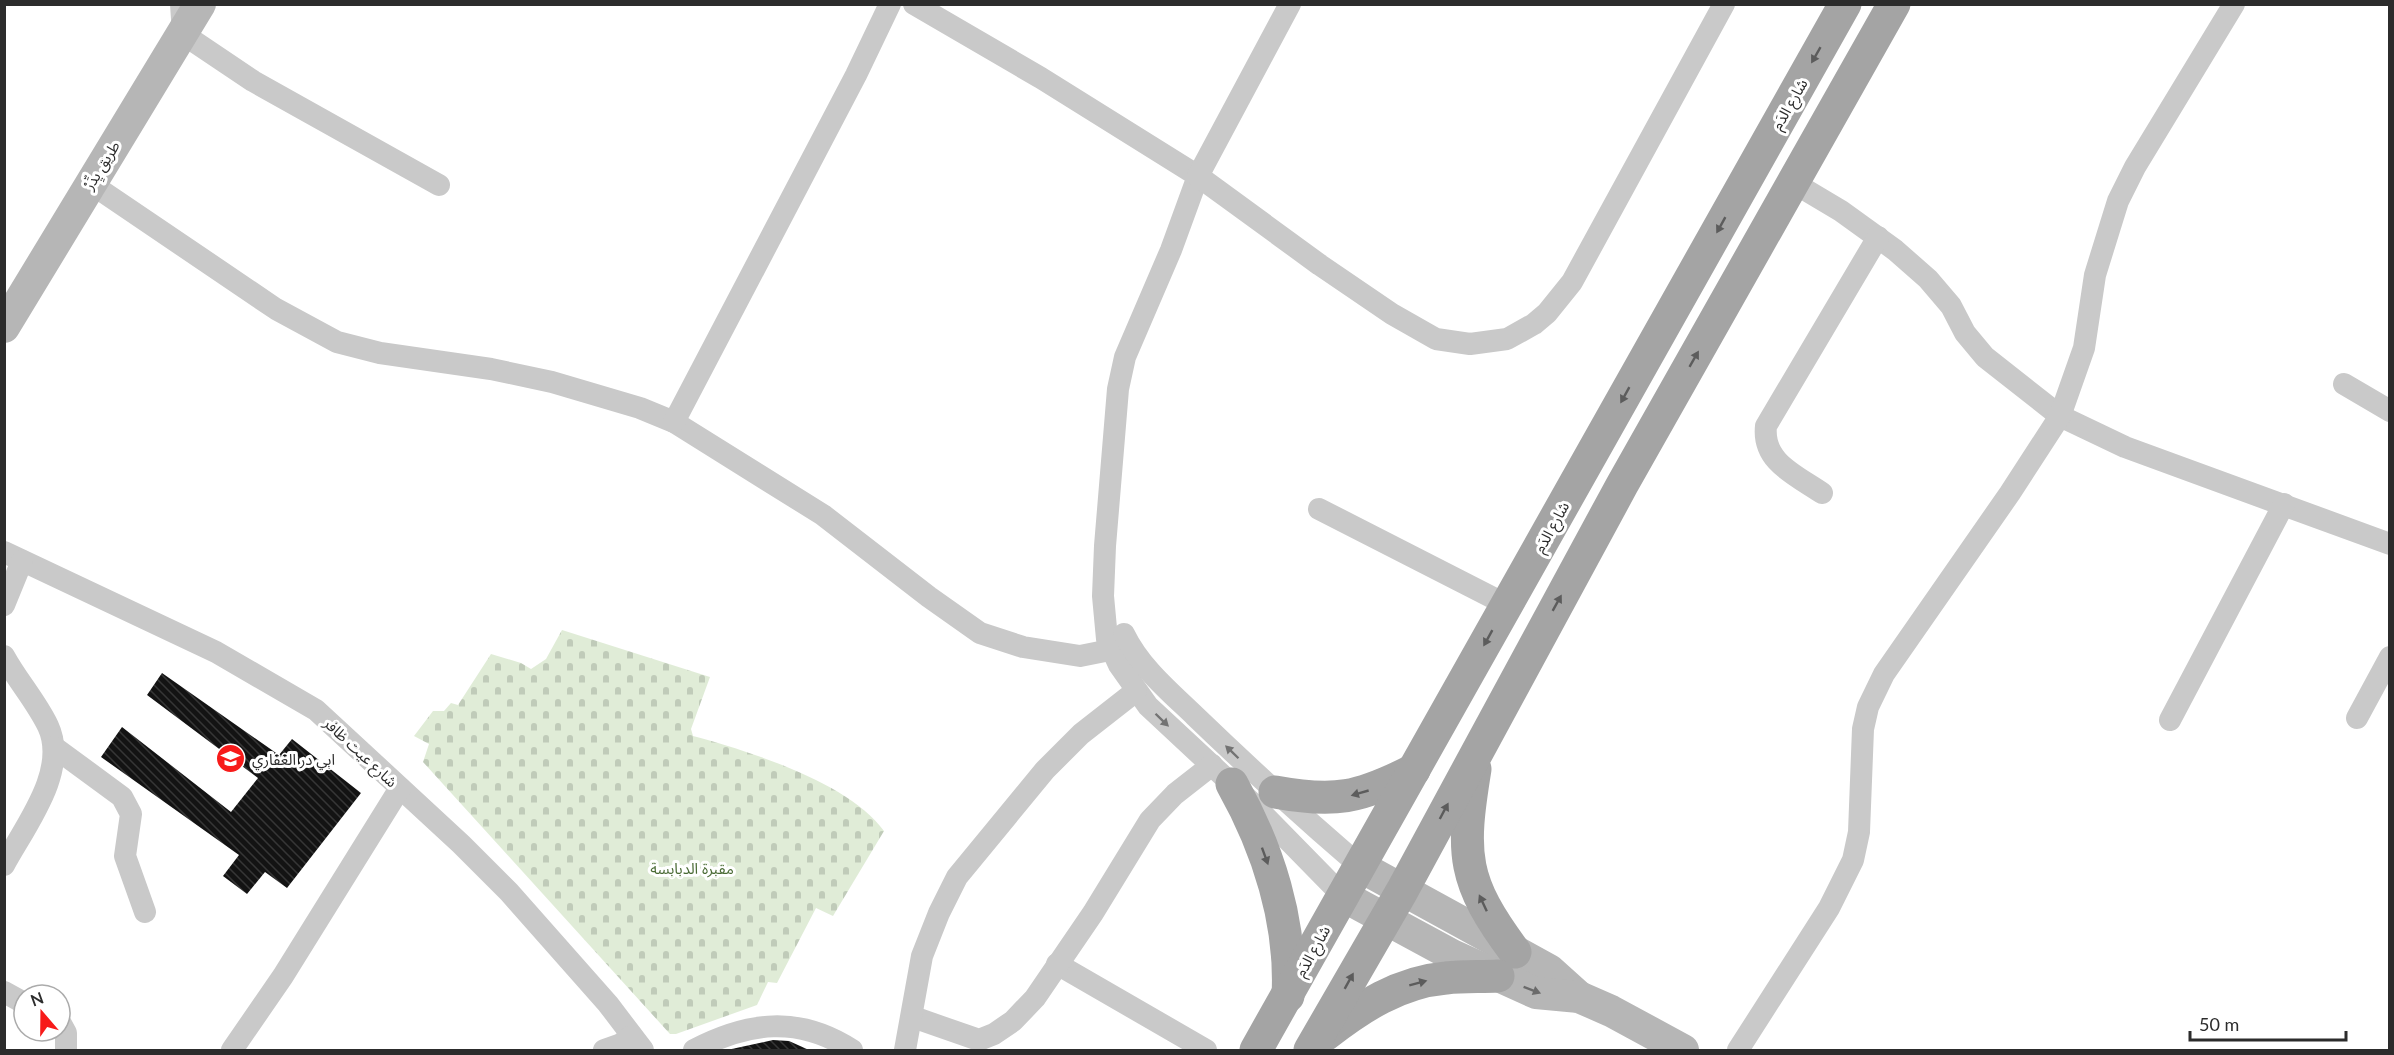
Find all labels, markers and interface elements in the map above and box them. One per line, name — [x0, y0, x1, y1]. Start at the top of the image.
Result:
one-way arrow — [1811, 47, 1822, 63]
street label: شارع الدَم — [1767, 75, 1814, 135]
street label: طريق يِدِّرْ — [79, 137, 125, 195]
one-way arrow — [1715, 217, 1726, 233]
one-way arrow — [1688, 351, 1699, 367]
one-way arrow — [1620, 387, 1630, 404]
street label: شارع الدَم — [1530, 498, 1576, 558]
one-way arrow — [1552, 594, 1562, 611]
one-way arrow — [1484, 630, 1494, 647]
street label: شارع عيت ظافر — [317, 713, 402, 794]
one-way arrow — [1155, 713, 1169, 727]
school or university icon: ابي در الغفاري — [215, 743, 247, 775]
one-way arrow — [1225, 745, 1240, 759]
place label: ابي در الغفاري — [252, 750, 335, 771]
one-way arrow — [1351, 789, 1369, 798]
one-way arrow — [1439, 802, 1449, 819]
one-way arrow — [1260, 848, 1270, 866]
park label: مقبرة الدبابسة — [650, 859, 734, 878]
one-way arrow — [1478, 895, 1487, 912]
street label: شارع الدَم — [1291, 922, 1337, 982]
one-way arrow — [1344, 973, 1354, 990]
one-way arrow — [1409, 978, 1428, 988]
north arrow — [12, 983, 72, 1043]
one-way arrow — [1523, 986, 1541, 995]
text: N — [28, 987, 46, 1009]
scale bar — [2190, 1004, 2346, 1042]
text: 50 m — [2199, 1013, 2239, 1035]

